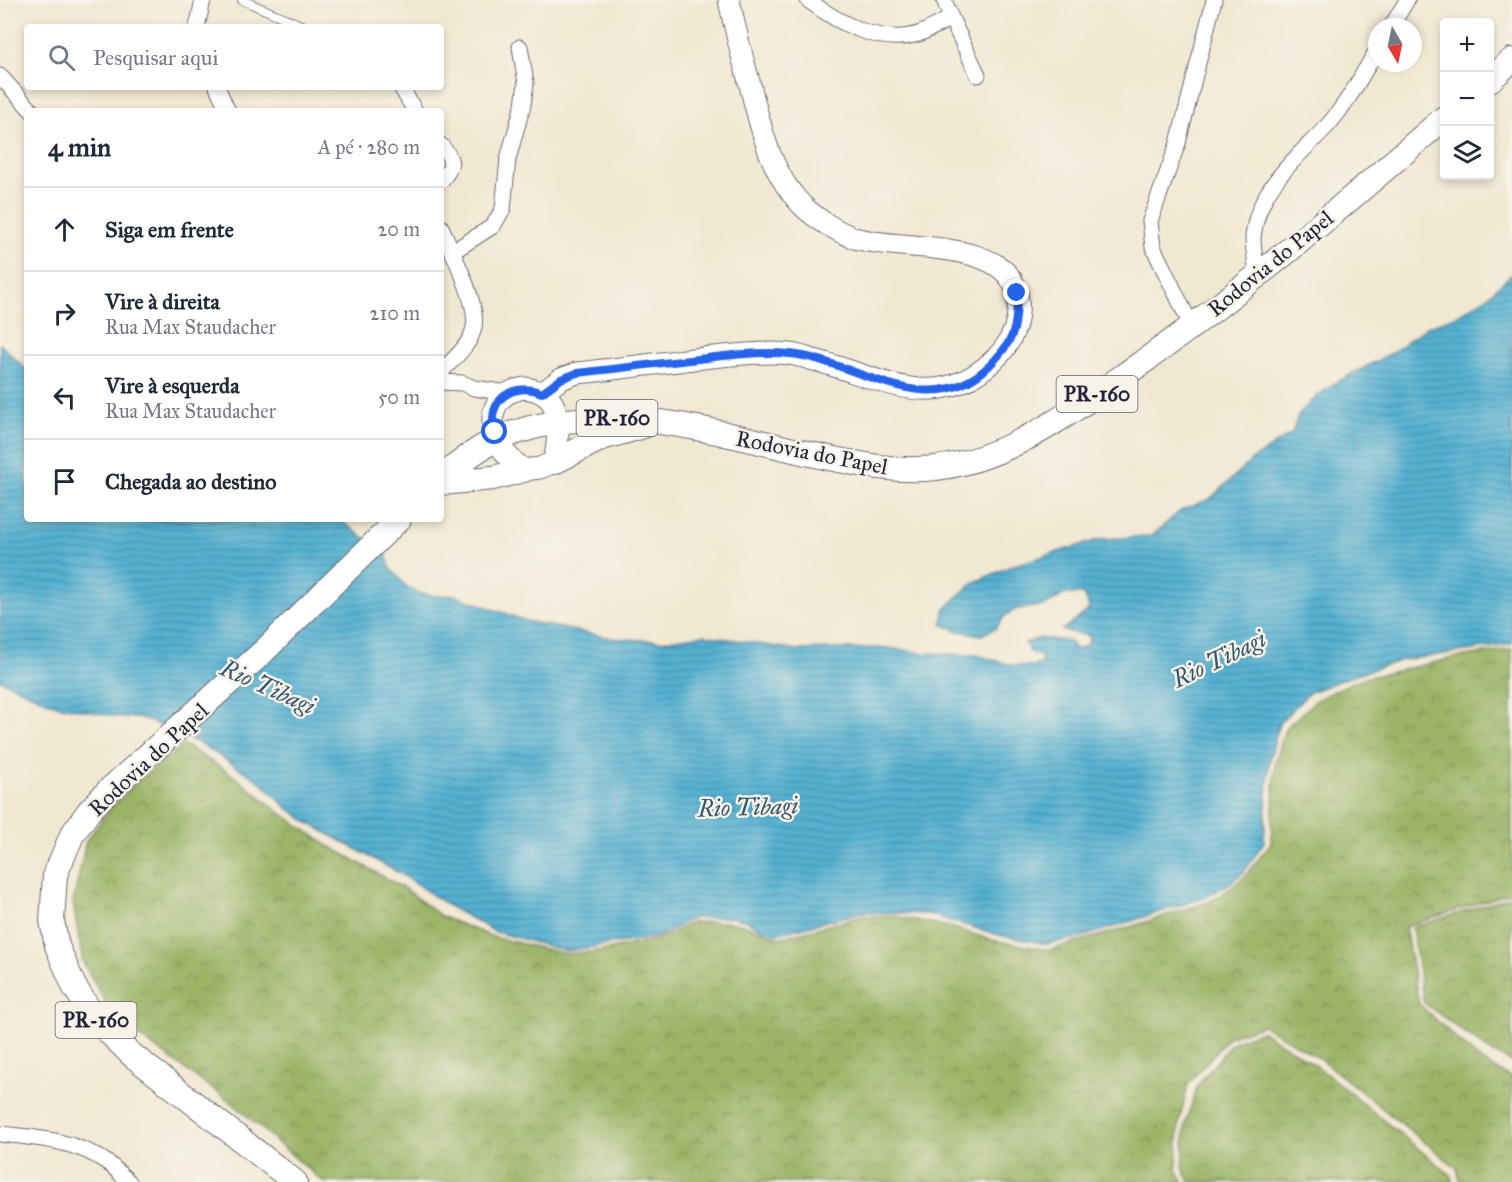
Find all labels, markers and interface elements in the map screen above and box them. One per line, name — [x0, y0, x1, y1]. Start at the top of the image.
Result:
north arrow — [1368, 18, 1422, 72]
map controls — [1440, 18, 1494, 180]
button: + — [1440, 18, 1494, 72]
search box — [24, 24, 444, 90]
icon: search — [45, 41, 78, 74]
text: Pesquisar aqui — [93, 44, 218, 71]
button: − — [1440, 72, 1494, 126]
button: layers — [1440, 126, 1494, 180]
text: 4 min — [48, 131, 111, 163]
text: A pé · 280 m — [318, 135, 420, 159]
street label: Rodovia do Papel — [1202, 204, 1339, 322]
icon: ahead — [48, 213, 81, 246]
text: Siga em frente — [105, 216, 234, 243]
text: 20 m — [377, 217, 420, 241]
route end — [1003, 279, 1029, 305]
text: Vire à direita — [105, 288, 220, 315]
icon: right — [48, 297, 81, 330]
text: 210 m — [370, 301, 420, 325]
text: Rua Max Staudacher — [105, 315, 276, 339]
text: Vire à esquerda — [105, 372, 239, 399]
road number: PR-160 — [1056, 376, 1138, 412]
icon: left — [48, 381, 81, 414]
text: 50 m — [378, 385, 420, 409]
text: Rua Max Staudacher — [105, 399, 276, 423]
road number: PR-160 — [576, 400, 658, 436]
route start — [481, 418, 507, 444]
street label: Rodovia do Papel — [734, 425, 890, 480]
icon: arrive — [48, 465, 81, 498]
text: Chegada ao destino — [105, 468, 276, 495]
water label: Rio Tibagi — [1166, 623, 1271, 695]
water label: Rio Tibagi — [215, 652, 320, 721]
street label: Rodovia do Papel — [83, 697, 214, 822]
water label: Rio Tibagi — [696, 790, 799, 824]
road number: PR-160 — [56, 1002, 136, 1038]

